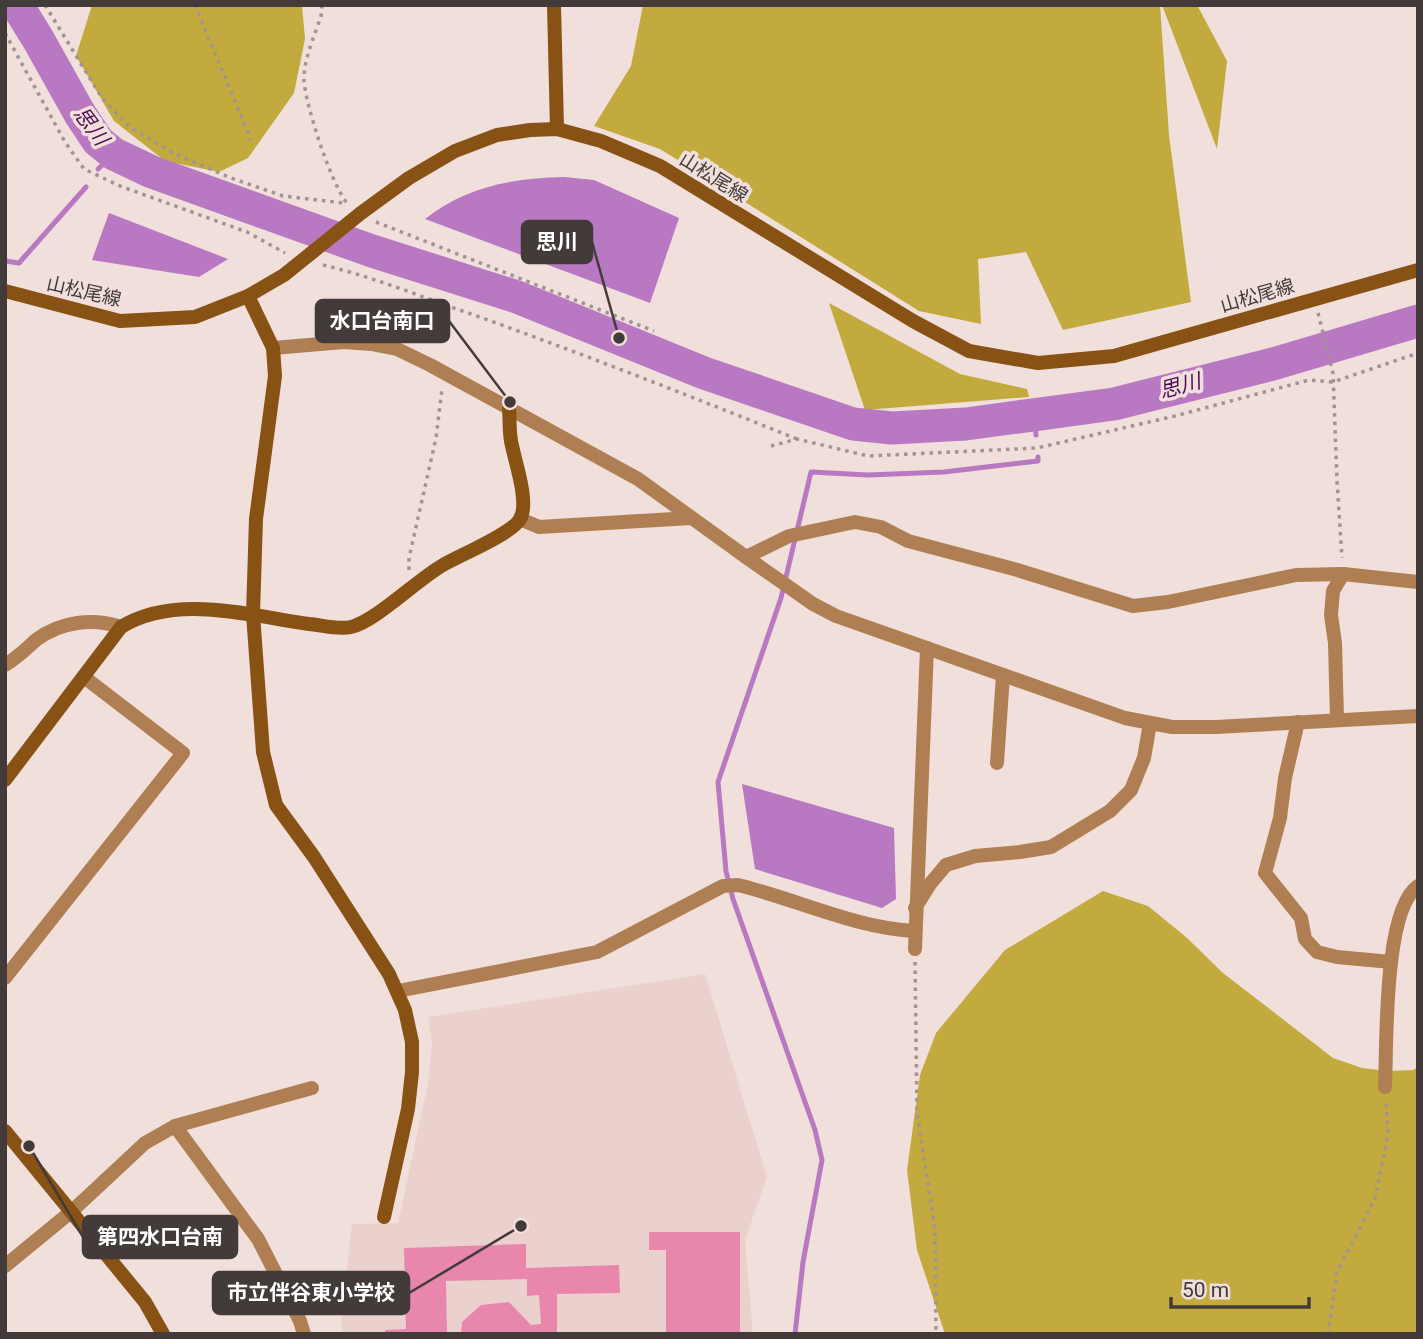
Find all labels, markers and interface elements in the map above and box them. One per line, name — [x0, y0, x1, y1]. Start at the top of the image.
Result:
water label: 思川 — [69, 102, 114, 152]
street label: 山松尾線 — [675, 148, 752, 207]
callout: 思川 — [522, 221, 592, 263]
text: 思川 — [536, 230, 578, 254]
street label: 山松尾線 — [44, 272, 124, 311]
street label: 山松尾線 — [1217, 274, 1297, 317]
callout: 水口台南口 — [316, 300, 449, 342]
text: 水口台南口 — [330, 309, 435, 333]
water label: 思川 — [1157, 368, 1205, 403]
callout: 第四水口台南 — [83, 1216, 237, 1258]
text: 第四水口台南 — [97, 1225, 223, 1249]
scale bar — [1171, 1266, 1309, 1310]
callout: 市立伴谷東小学校 — [213, 1272, 409, 1314]
text: 50 m — [1182, 1278, 1229, 1302]
text: 市立伴谷東小学校 — [227, 1281, 395, 1305]

